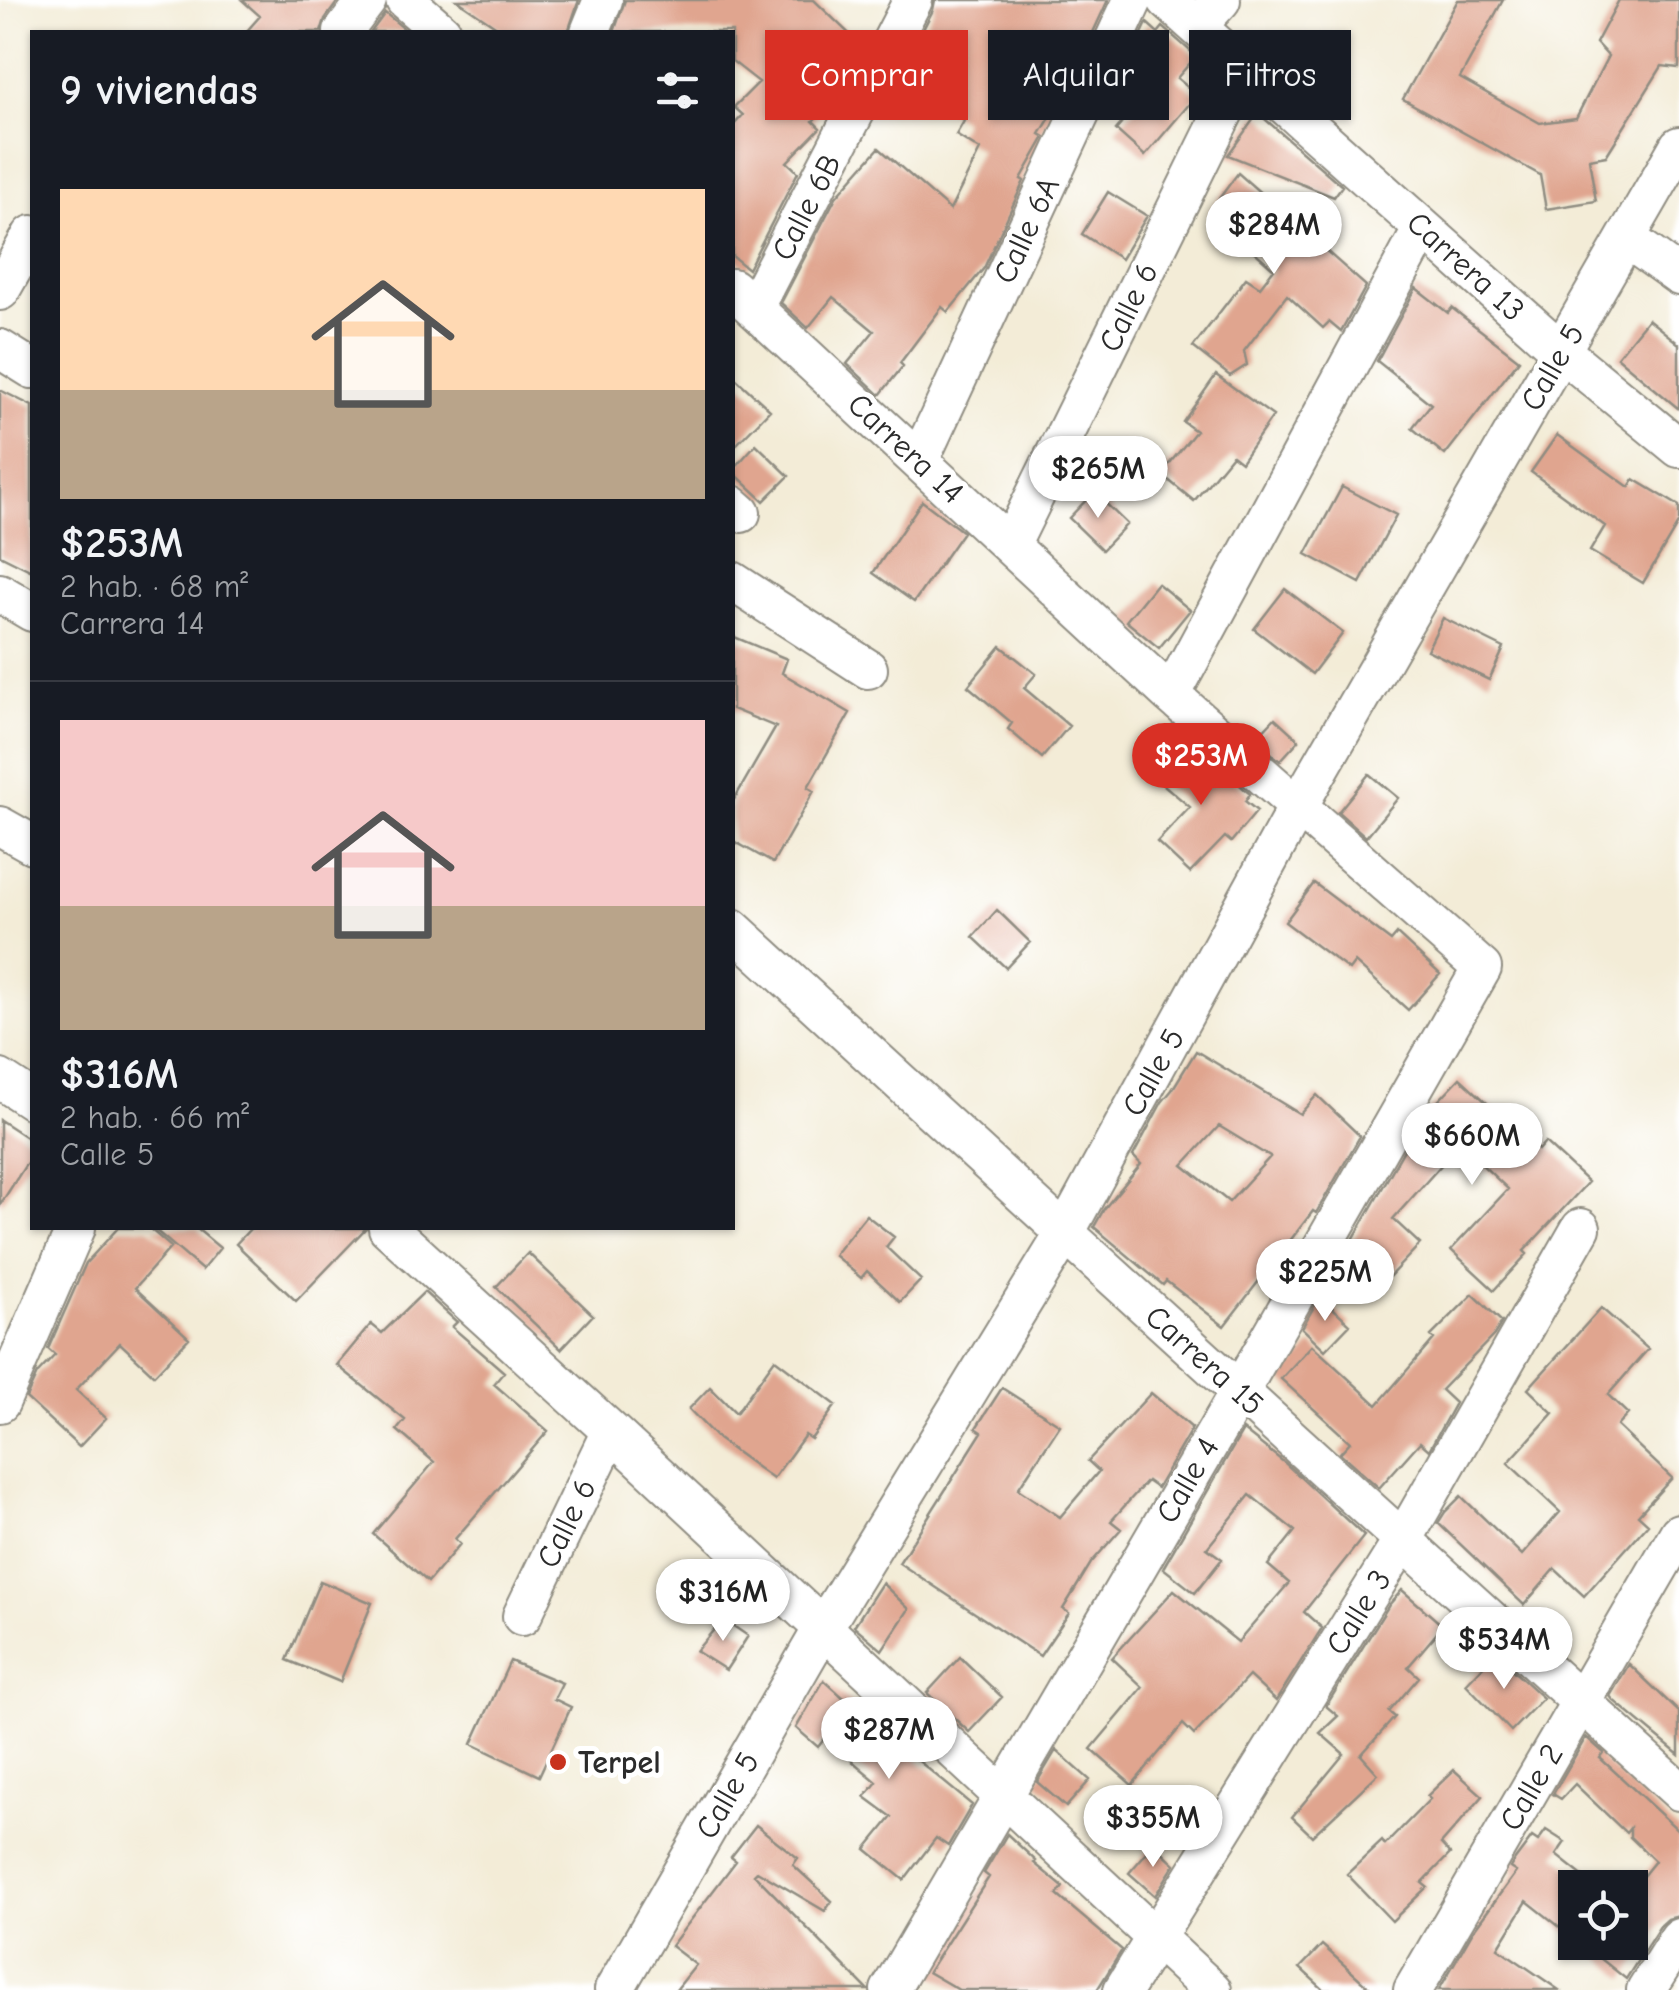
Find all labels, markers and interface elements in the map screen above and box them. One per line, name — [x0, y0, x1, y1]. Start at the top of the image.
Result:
chip: Comprar — [765, 30, 968, 120]
chip: Alquilar — [988, 30, 1169, 120]
chip: Filtros — [1189, 30, 1351, 120]
icon: filters — [650, 63, 705, 118]
text: 9 viviendas — [60, 66, 258, 115]
street label: Calle 6B — [764, 148, 849, 266]
street label: Calle 6A — [986, 171, 1067, 289]
pin: $284M — [1204, 192, 1344, 277]
street label: Carrera 13 — [1399, 204, 1532, 329]
text: $284M — [1228, 206, 1320, 243]
icon: home — [293, 254, 473, 434]
street label: Calle 6 — [1091, 257, 1166, 358]
street label: Calle 5 — [1513, 317, 1592, 417]
street label: Carrera 14 — [840, 386, 971, 511]
pin: $265M — [1028, 436, 1168, 521]
text: $265M — [1051, 450, 1145, 487]
text: $253M — [60, 519, 183, 568]
text: 2 hab. · 68 m² — [60, 568, 248, 605]
text: Carrera 14 — [60, 605, 204, 642]
pin: $253M — [1131, 723, 1271, 808]
text: $253M — [1154, 737, 1248, 774]
icon: home — [293, 785, 473, 965]
street label: Calle 5 — [1114, 1022, 1192, 1122]
text: $316M — [60, 1050, 178, 1099]
text: 2 hab. · 66 m² — [60, 1099, 249, 1136]
pin: $660M — [1402, 1103, 1542, 1188]
text: $660M — [1424, 1117, 1520, 1154]
text: Calle 5 — [60, 1136, 154, 1173]
pin: $225M — [1255, 1239, 1395, 1324]
text: $225M — [1278, 1253, 1372, 1290]
street label: Carrera 15 — [1138, 1298, 1271, 1423]
street label: Calle 4 — [1148, 1431, 1227, 1530]
street label: Calle 6 — [529, 1473, 604, 1574]
pin: $316M — [653, 1559, 793, 1644]
street label: Calle 3 — [1318, 1563, 1399, 1662]
text: $316M — [678, 1573, 768, 1610]
pin: $534M — [1434, 1607, 1574, 1692]
text: $534M — [1458, 1621, 1550, 1658]
pin: $287M — [819, 1697, 959, 1782]
text: $287M — [843, 1711, 935, 1748]
street label: Calle 2 — [1492, 1737, 1571, 1837]
place label: Terpel — [578, 1744, 661, 1781]
street label: Calle 5 — [688, 1745, 767, 1845]
marker: Terpel — [547, 1751, 569, 1773]
pin: $355M — [1083, 1785, 1223, 1870]
text: $355M — [1106, 1799, 1200, 1836]
map controls — [1558, 1870, 1648, 1960]
button: locate — [1558, 1870, 1648, 1960]

